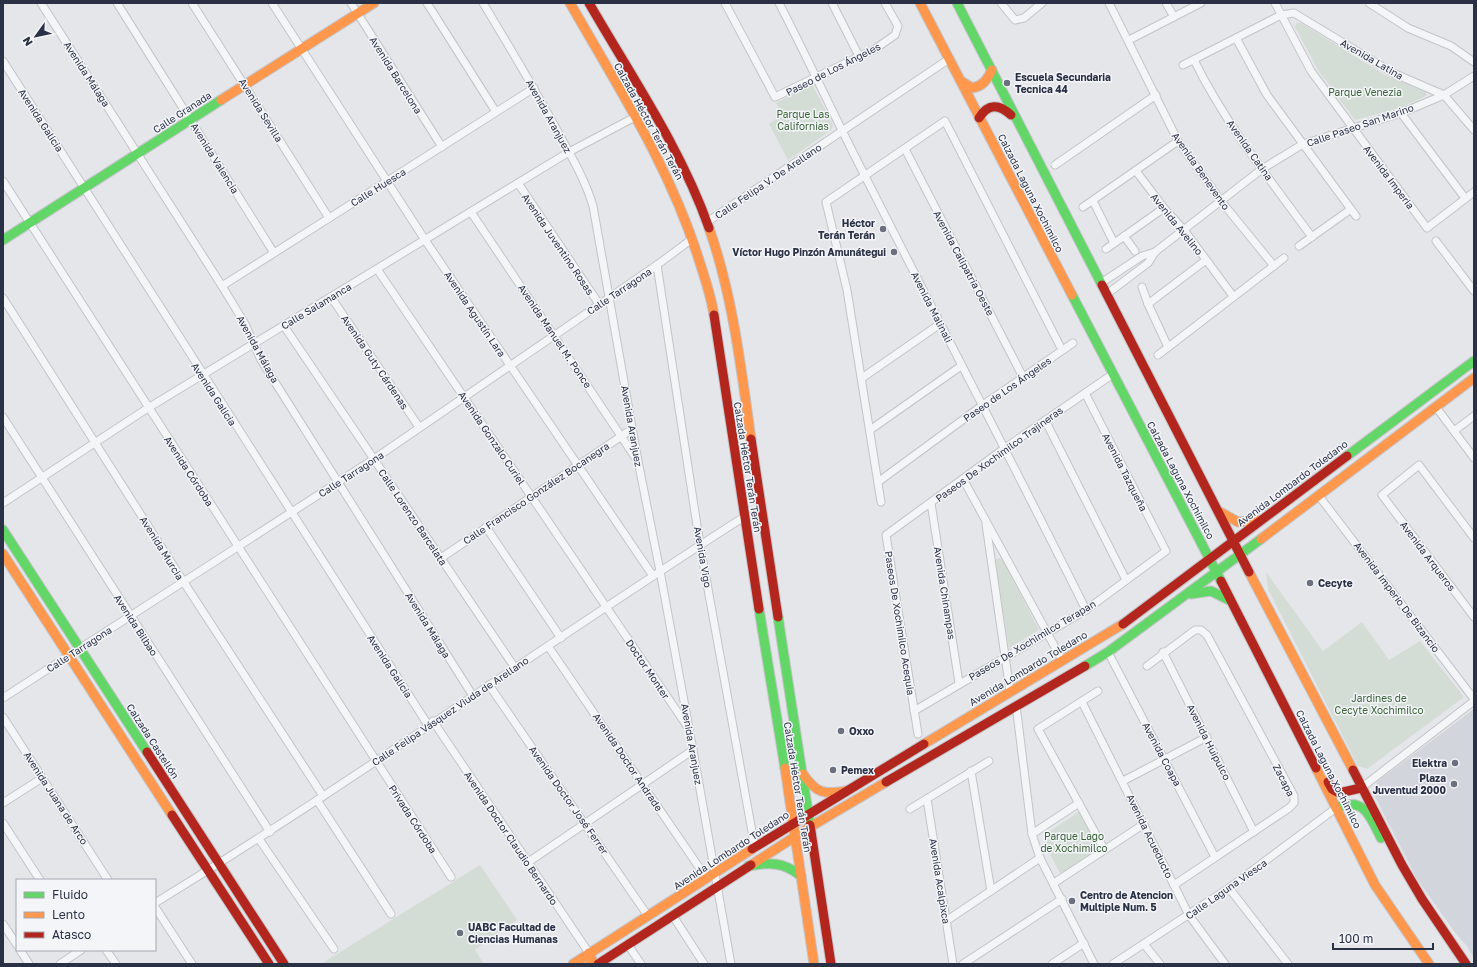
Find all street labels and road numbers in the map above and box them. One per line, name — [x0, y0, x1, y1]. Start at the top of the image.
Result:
street label: Avenida Barcelona — [367, 34, 425, 116]
street label: Avenida Latina — [1339, 36, 1405, 82]
street label: Avenida Málaga — [61, 39, 113, 109]
street label: Paseo de Los Ángeles — [784, 40, 882, 98]
street label: Calzada Héctor Terán Terán — [612, 60, 686, 182]
street label: Avenida Sevilla — [237, 76, 285, 144]
street label: Avenida Aranjuez — [524, 77, 574, 155]
street label: Avenida Galicia — [16, 86, 66, 154]
street label: Calle Granada — [151, 89, 213, 135]
street label: Calle Paseo San Marino — [1305, 101, 1415, 149]
street label: Avenida Catina — [1225, 117, 1275, 183]
street label: Avenida Valencia — [188, 120, 242, 196]
street label: Avenida Benevento — [1170, 130, 1232, 212]
street label: Calzada Laguna Xochimilco — [996, 132, 1066, 254]
street label: Calle Felipa V. De Arellano — [713, 141, 823, 221]
street label: Avenida Imperia — [1361, 143, 1417, 211]
street label: Calle Huesca — [348, 165, 408, 209]
street label: Avenida Juventino Rosas — [520, 191, 596, 297]
street label: Avenida Avelino — [1148, 191, 1206, 257]
street label: Avenida Calipatria Oeste — [931, 208, 997, 318]
street label: Calle Tarragona — [584, 265, 654, 317]
street label: Avenida Agustín Lara — [442, 269, 508, 359]
street label: Avenida Malinali — [909, 269, 955, 345]
street label: Calle Salamanca — [279, 280, 353, 332]
street label: Avenida Manuel M. Ponce — [516, 282, 594, 390]
street label: Avenida Málaga — [234, 313, 282, 385]
street label: Avenida Guty Cárdenas — [339, 313, 411, 411]
street label: Paseo de Los Ángeles — [961, 354, 1053, 424]
street label: Avenida Galicia — [189, 360, 239, 428]
street label: Avenida Aranjuez — [619, 384, 645, 468]
street label: Avenida Gonzalo Curiel — [456, 389, 528, 487]
street label: Calzada Héctor Terán Terán — [732, 401, 764, 533]
street label: Paseos De Xochimilco Trajineras — [933, 404, 1065, 504]
street label: Calzada Laguna Xochimilco — [1145, 419, 1217, 541]
street label: Avenida Tazqueña — [1100, 431, 1150, 513]
street label: Avenida Córdoba — [162, 434, 216, 508]
street label: Avenida Lombardo Toledano — [1234, 438, 1350, 528]
street label: Calle Francisco González Bocanegra — [461, 439, 611, 547]
street label: Calle Tarragona — [316, 448, 386, 500]
street label: Calle Lorenzo Barcelata — [376, 466, 450, 568]
street label: Avenida Murcia — [138, 514, 186, 582]
street label: Avenida Arqueros — [1398, 519, 1458, 593]
street label: Avenida Vigo — [692, 525, 714, 589]
street label: Avenida Imperio De Bizancio — [1352, 539, 1442, 655]
street label: Avenida Chinampas — [932, 546, 958, 640]
street label: Paseos De Xochimilco Acequia — [883, 550, 917, 696]
street label: Avenida Málaga — [403, 590, 453, 660]
street label: Avenida Bilbao — [112, 592, 160, 658]
street label: Paseos De Xochimilco Terapan — [966, 597, 1098, 683]
street label: Calle Tarragona — [44, 623, 114, 675]
street label: Avenida Lombardo Toledano — [967, 628, 1089, 708]
street label: Avenida Galicia — [365, 632, 415, 700]
street label: Doctor Monter — [624, 637, 672, 701]
street label: Calle Felipa Vásquez Viuda de Arellano — [369, 654, 531, 768]
street label: Calzada Castellón — [124, 701, 182, 781]
street label: Avenida Aranjuez — [679, 702, 705, 786]
street label: Avenida Huipulco — [1185, 702, 1233, 782]
street label: Calzada Laguna Xochimilco — [1294, 708, 1364, 830]
street label: Avenida Doctor Andrade — [591, 711, 665, 813]
street label: Avenida Coapa — [1140, 720, 1184, 788]
street label: Calzada Héctor Terán Terán — [782, 721, 814, 853]
street label: Avenida Doctor José Ferrer — [527, 744, 611, 857]
street label: Avenida Juana de Arco — [21, 749, 91, 847]
street label: Zacapa — [1271, 762, 1297, 798]
street label: Avenida Doctor Claudio Bernardo — [462, 769, 560, 907]
street label: Privada Córdoba — [386, 783, 440, 855]
street label: Avenida Acueducto — [1124, 792, 1176, 880]
street label: Avenida Lombardo Toledano — [671, 808, 791, 892]
street label: Avenida Acalpixca — [927, 837, 953, 925]
street label: Calle Laguna Viesca — [1183, 856, 1269, 922]

